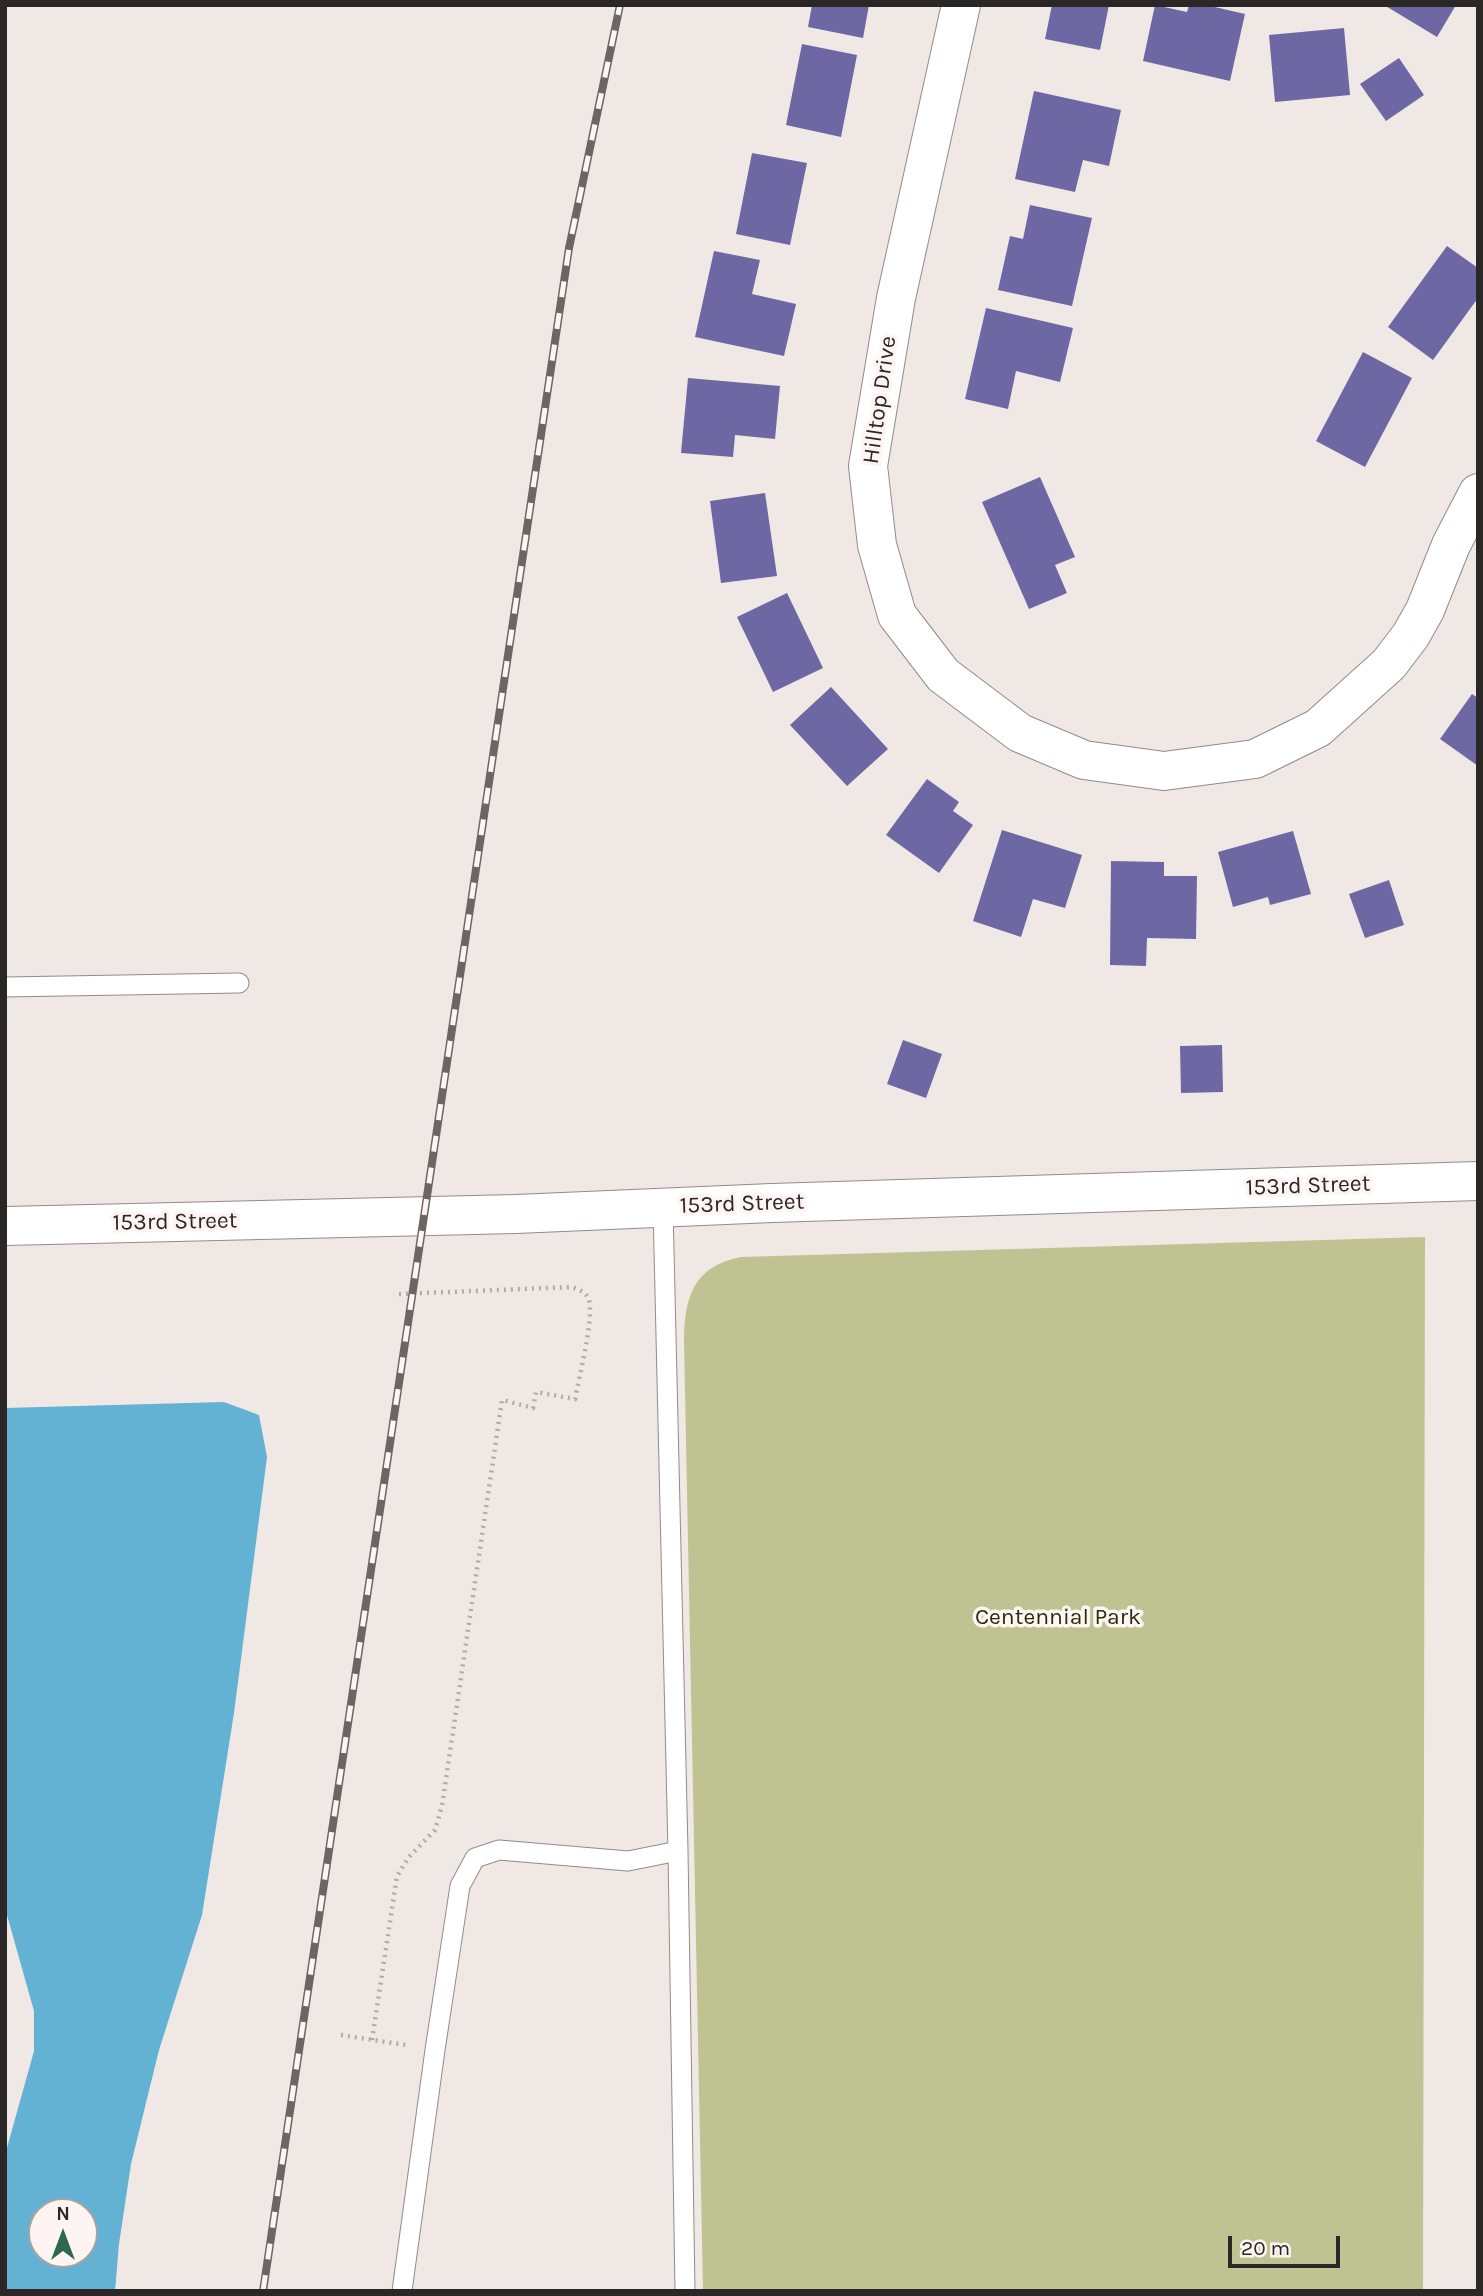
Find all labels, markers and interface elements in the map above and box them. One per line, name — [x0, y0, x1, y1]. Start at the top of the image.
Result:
street label: Hilltop Drive — [857, 334, 903, 466]
street label: 153rd Street — [1245, 1170, 1371, 1202]
street label: 153rd Street — [679, 1188, 805, 1220]
street label: 153rd Street — [112, 1207, 238, 1237]
park label: Centennial Park — [975, 1603, 1141, 1631]
north arrow — [28, 2198, 98, 2268]
text: N — [56, 2203, 70, 2225]
scale bar — [1231, 2222, 1343, 2266]
text: 20 m — [1241, 2236, 1290, 2260]

